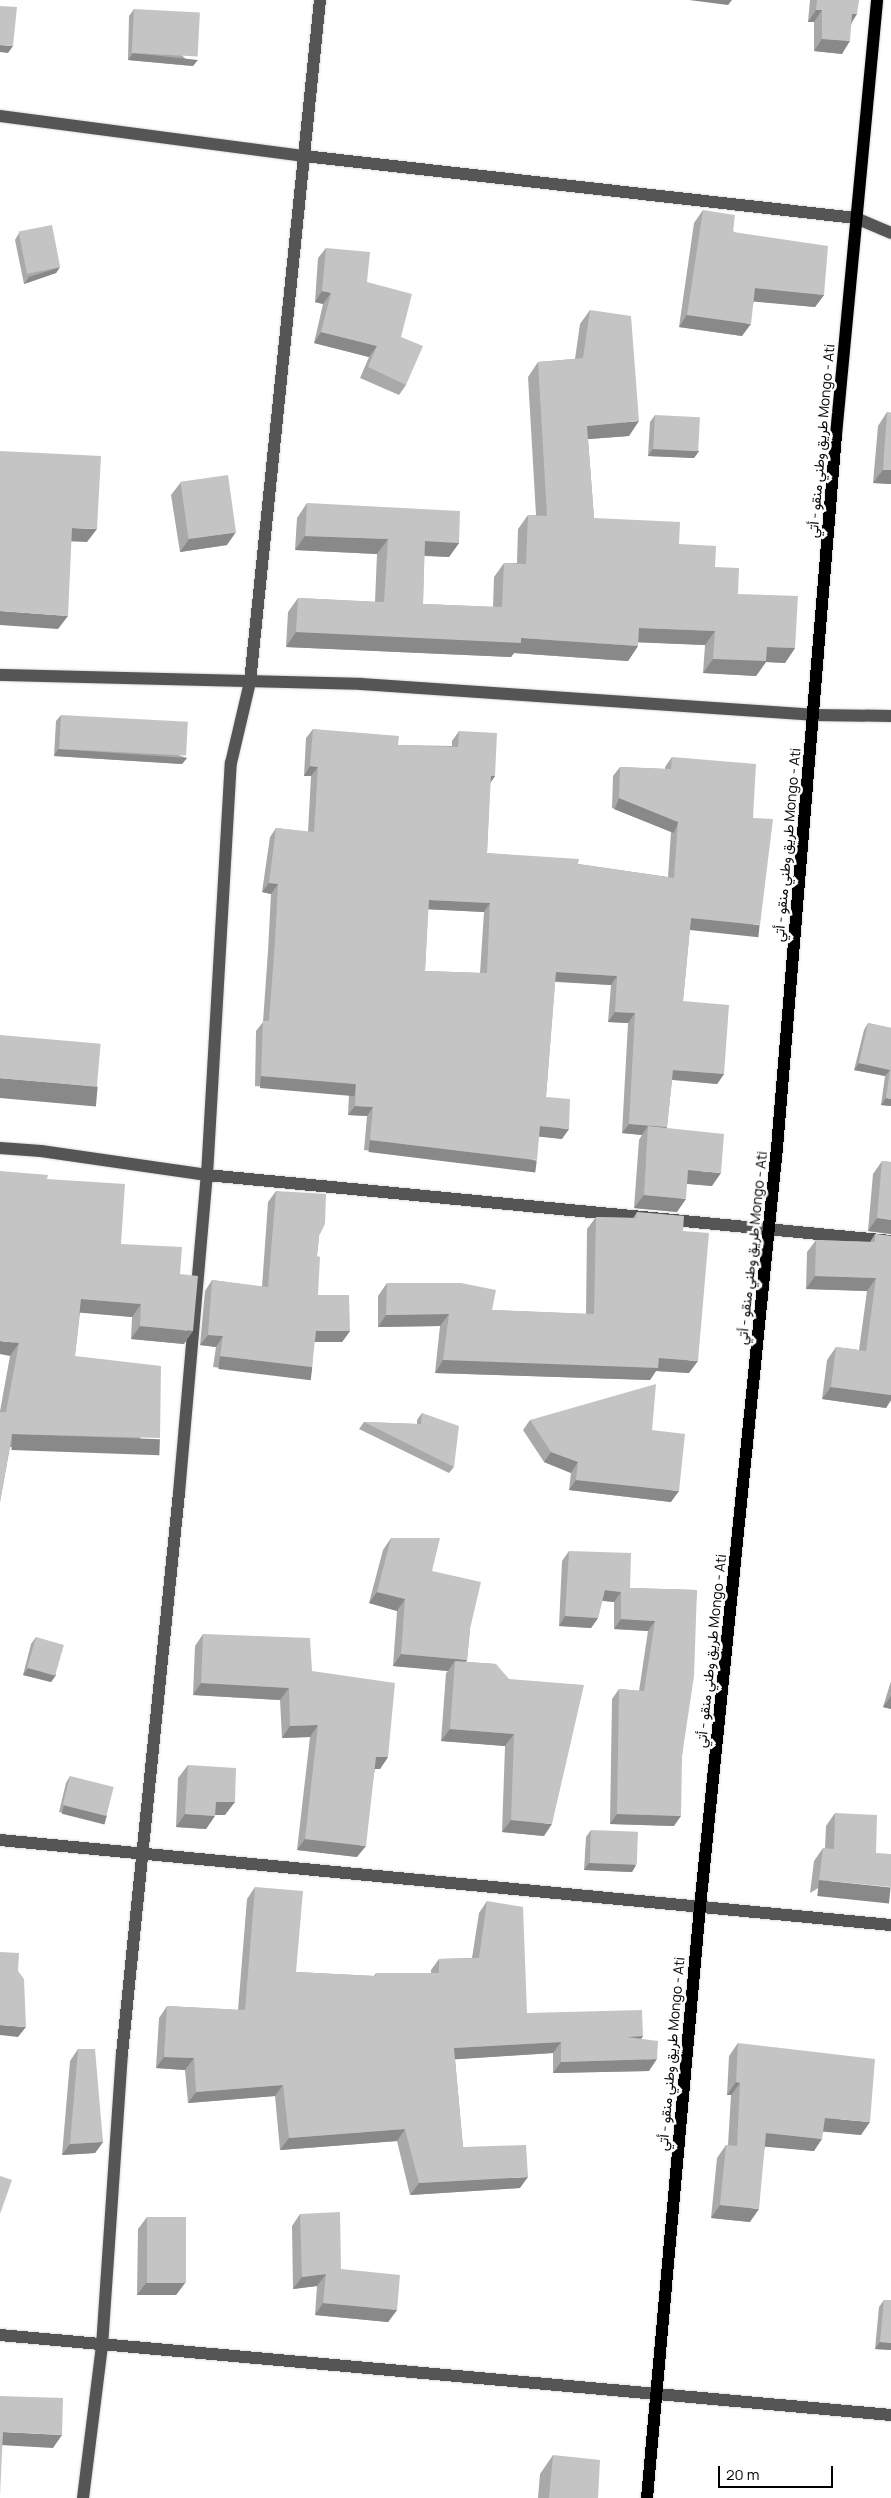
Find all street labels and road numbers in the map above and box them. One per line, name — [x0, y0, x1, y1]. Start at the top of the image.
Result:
street label: طريق وطني منقو - أتي Mongo - Ati — [804, 343, 838, 539]
street label: طريق وطني منقو - أتي Mongo - Ati — [770, 747, 804, 943]
street label: طريق وطني منقو - أتي Mongo - Ati — [733, 1150, 771, 1346]
street label: طريق وطني منقو - أتي Mongo - Ati — [692, 1553, 730, 1749]
street label: طريق وطني منقو - أتي Mongo - Ati — [654, 1956, 688, 2152]

